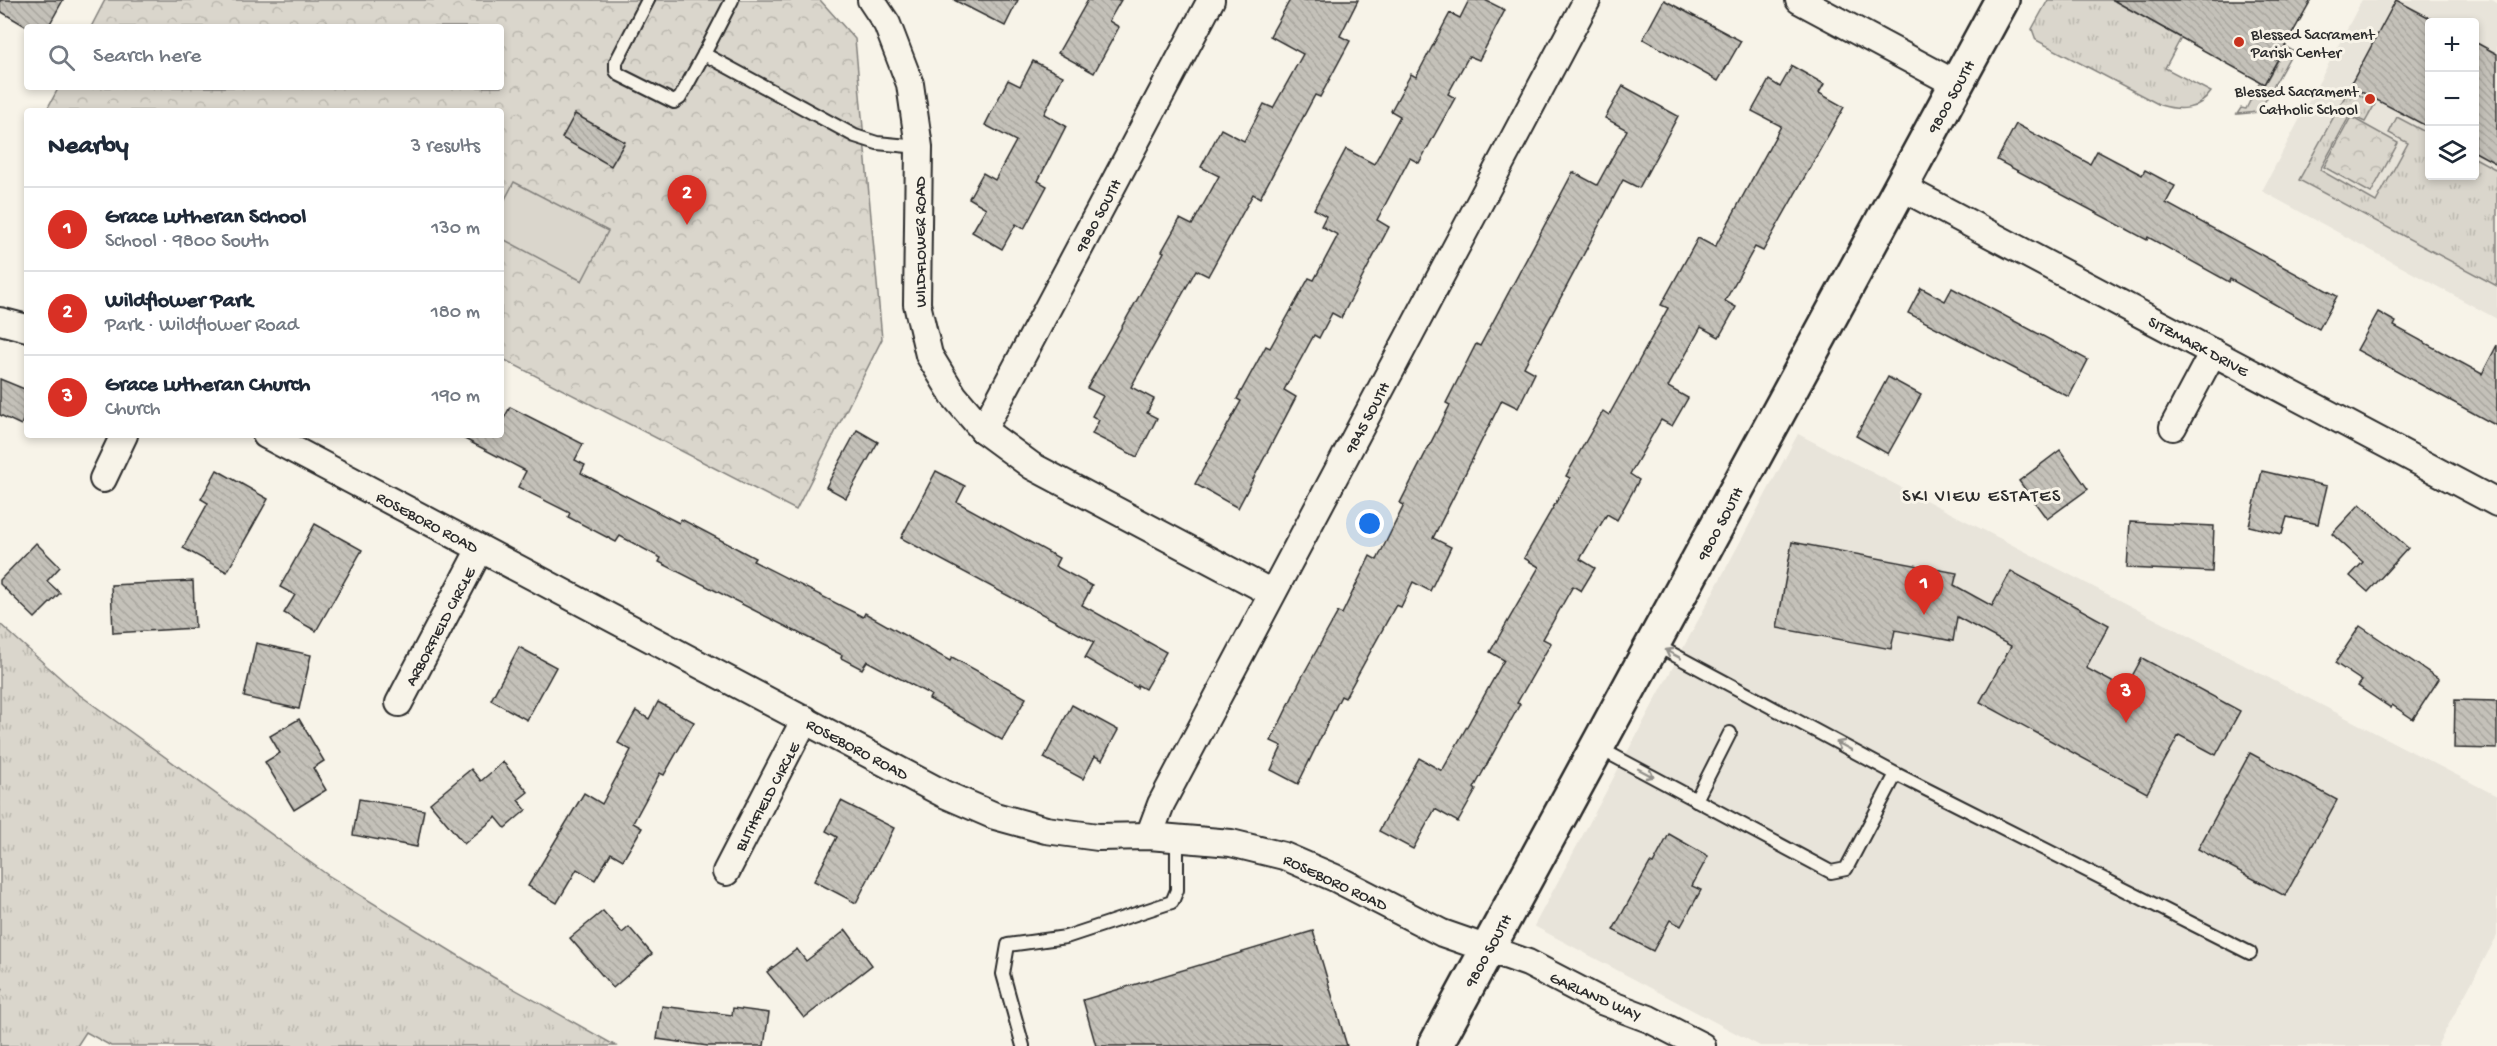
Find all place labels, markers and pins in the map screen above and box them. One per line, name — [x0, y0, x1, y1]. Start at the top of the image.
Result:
place label: Blessed Sacrament Parish Center — [2250, 27, 2376, 64]
marker: Blessed Sacrament Parish Center — [2232, 35, 2246, 49]
place label: Blessed Sacrament Catholic School — [2234, 84, 2359, 121]
marker: Blessed Sacrament Catholic School — [2363, 92, 2377, 106]
pin: 2 — [668, 176, 706, 225]
pin: 1 — [1904, 566, 1944, 615]
pin: 3 — [2106, 674, 2146, 723]

